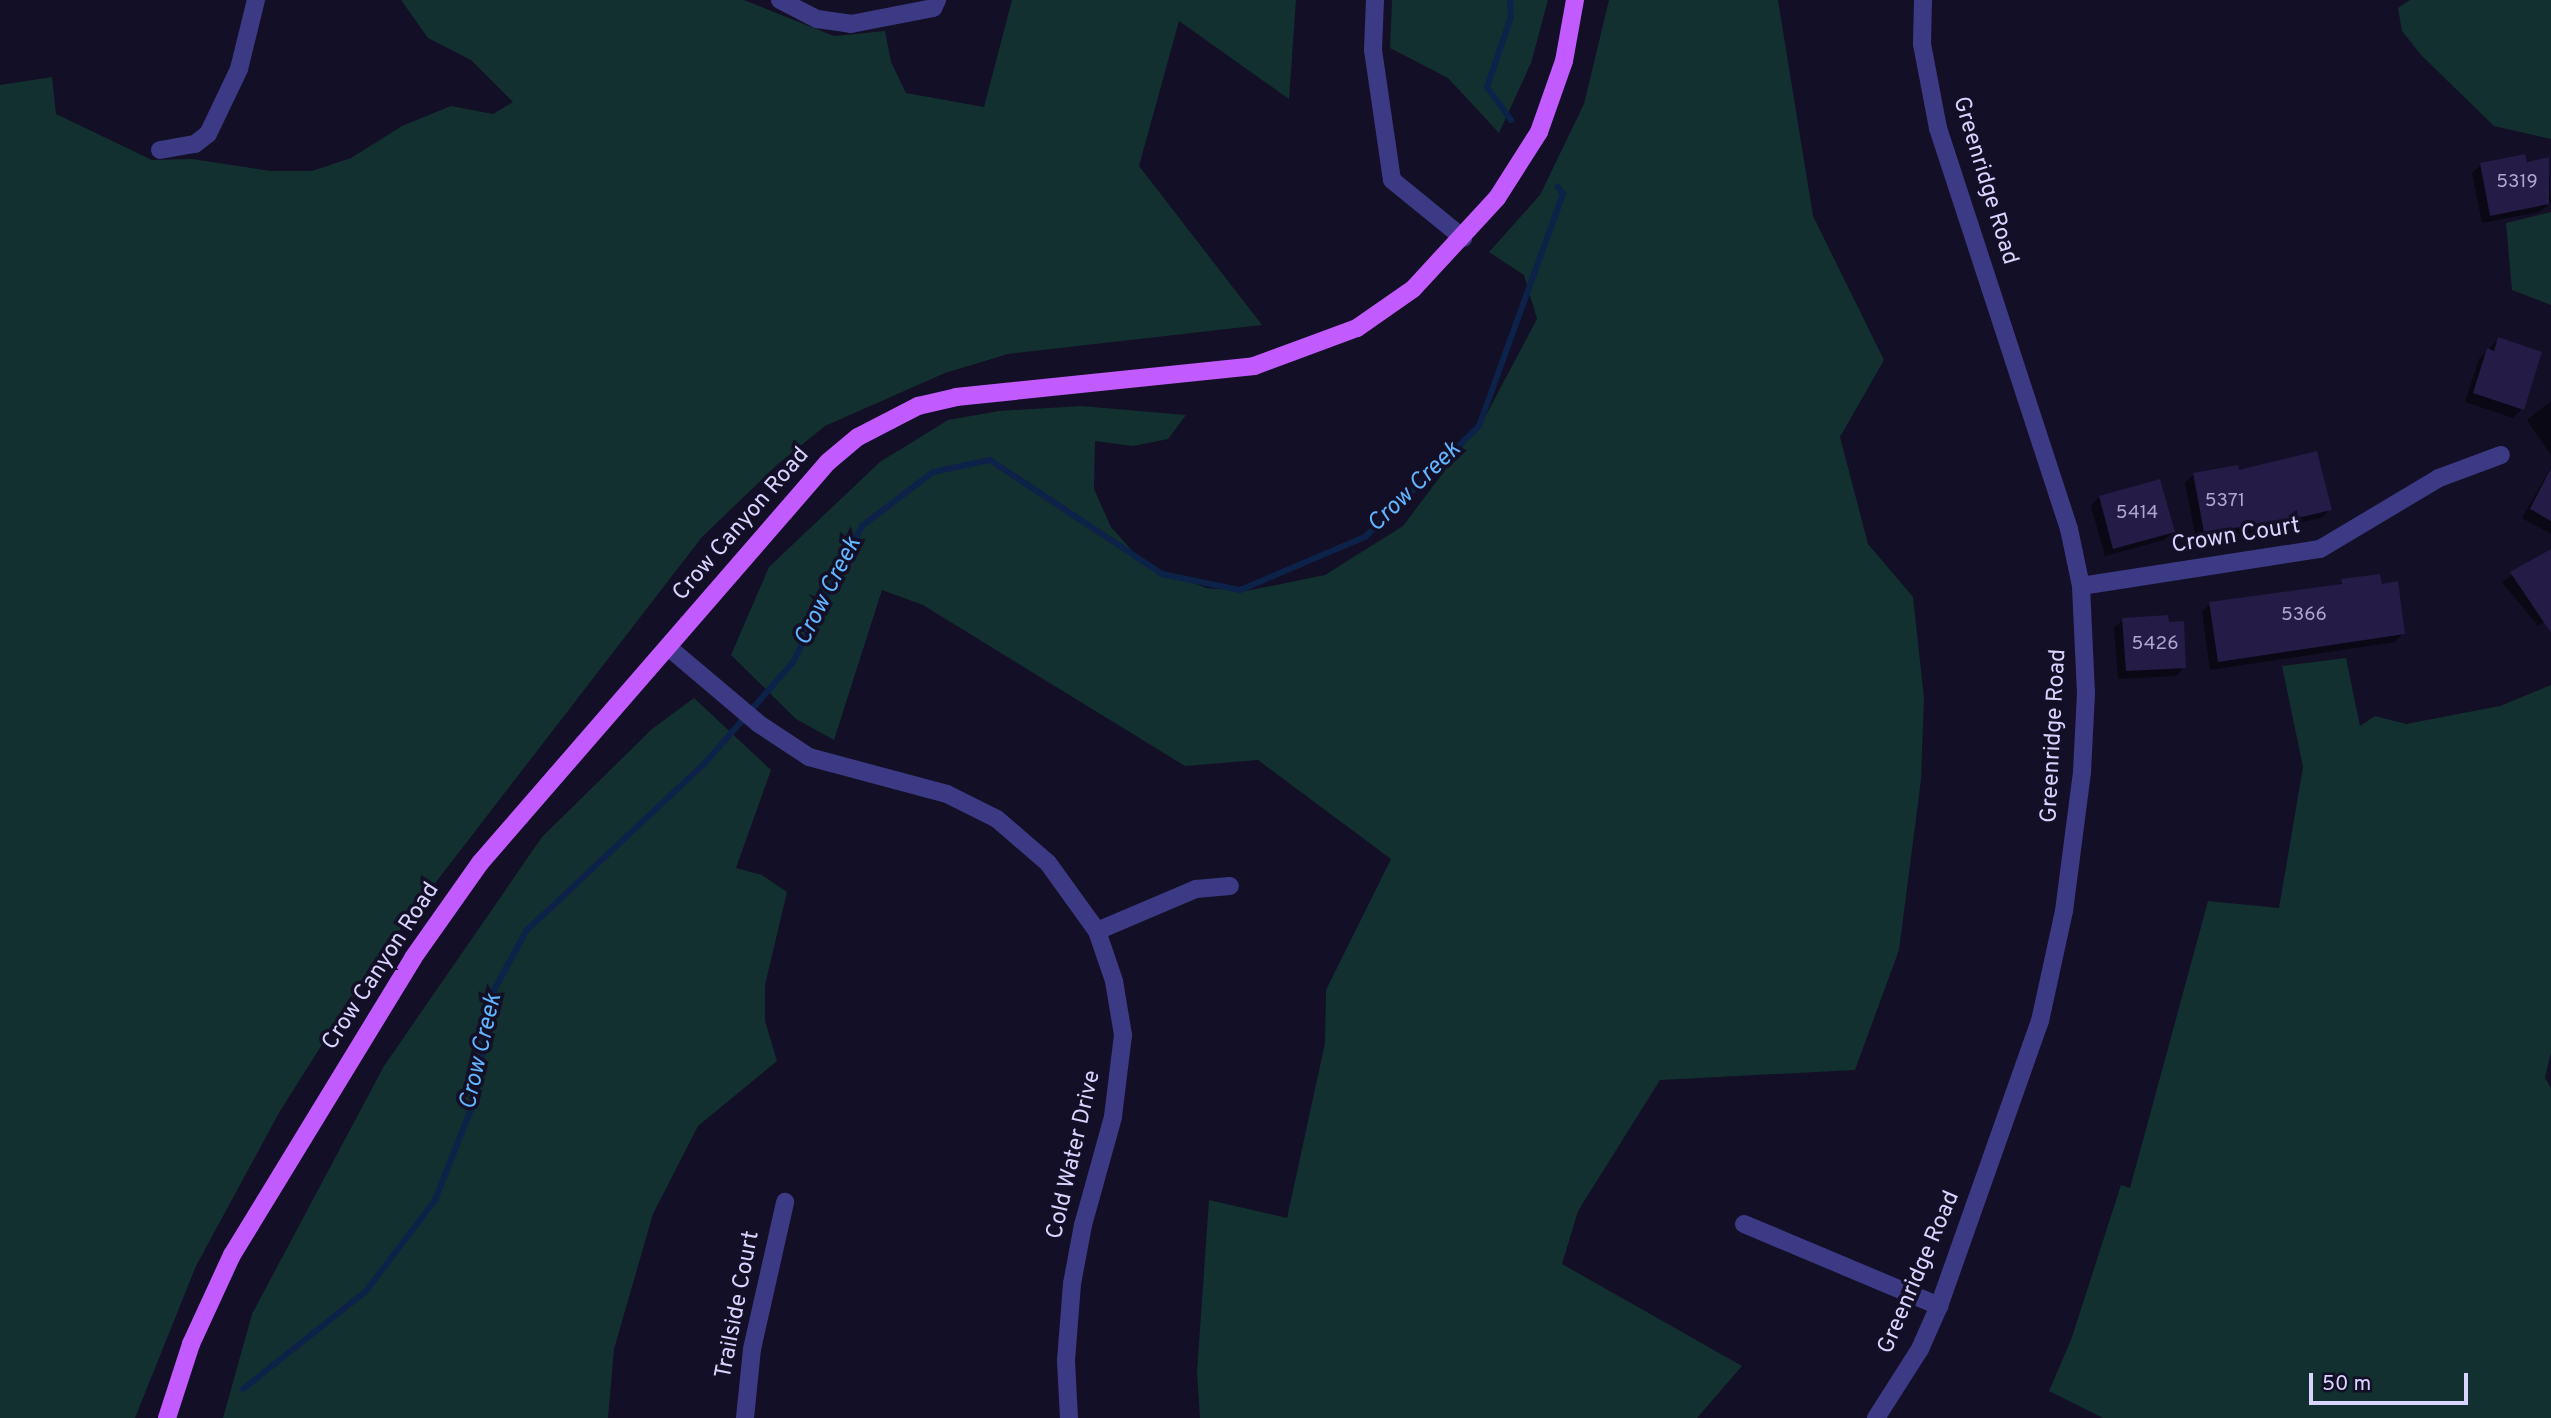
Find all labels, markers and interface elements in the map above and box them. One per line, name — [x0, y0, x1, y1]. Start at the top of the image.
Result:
street label: Greenridge Road — [1945, 94, 2023, 268]
house number: 5319 — [2496, 172, 2538, 194]
water label: Crow Creek — [1363, 437, 1467, 539]
street label: Crow Canyon Road — [668, 443, 816, 607]
house number: 5371 — [2205, 491, 2245, 513]
house number: 5414 — [2116, 503, 2158, 525]
street label: Crown Court — [2170, 513, 2302, 561]
water label: Crow Creek — [789, 533, 869, 651]
house number: 5366 — [2281, 605, 2327, 627]
house number: 5426 — [2132, 634, 2178, 656]
street label: Greenridge Road — [2037, 648, 2073, 824]
street label: Crow Canyon Road — [318, 878, 446, 1056]
water label: Crow Creek — [455, 991, 509, 1113]
street label: Cold Water Drive — [1042, 1068, 1108, 1242]
street label: Greenridge Road — [1873, 1187, 1967, 1359]
street label: Trailside Court — [711, 1229, 767, 1381]
scale bar — [2313, 1358, 2472, 1402]
text: 50 m — [2322, 1371, 2371, 1398]

